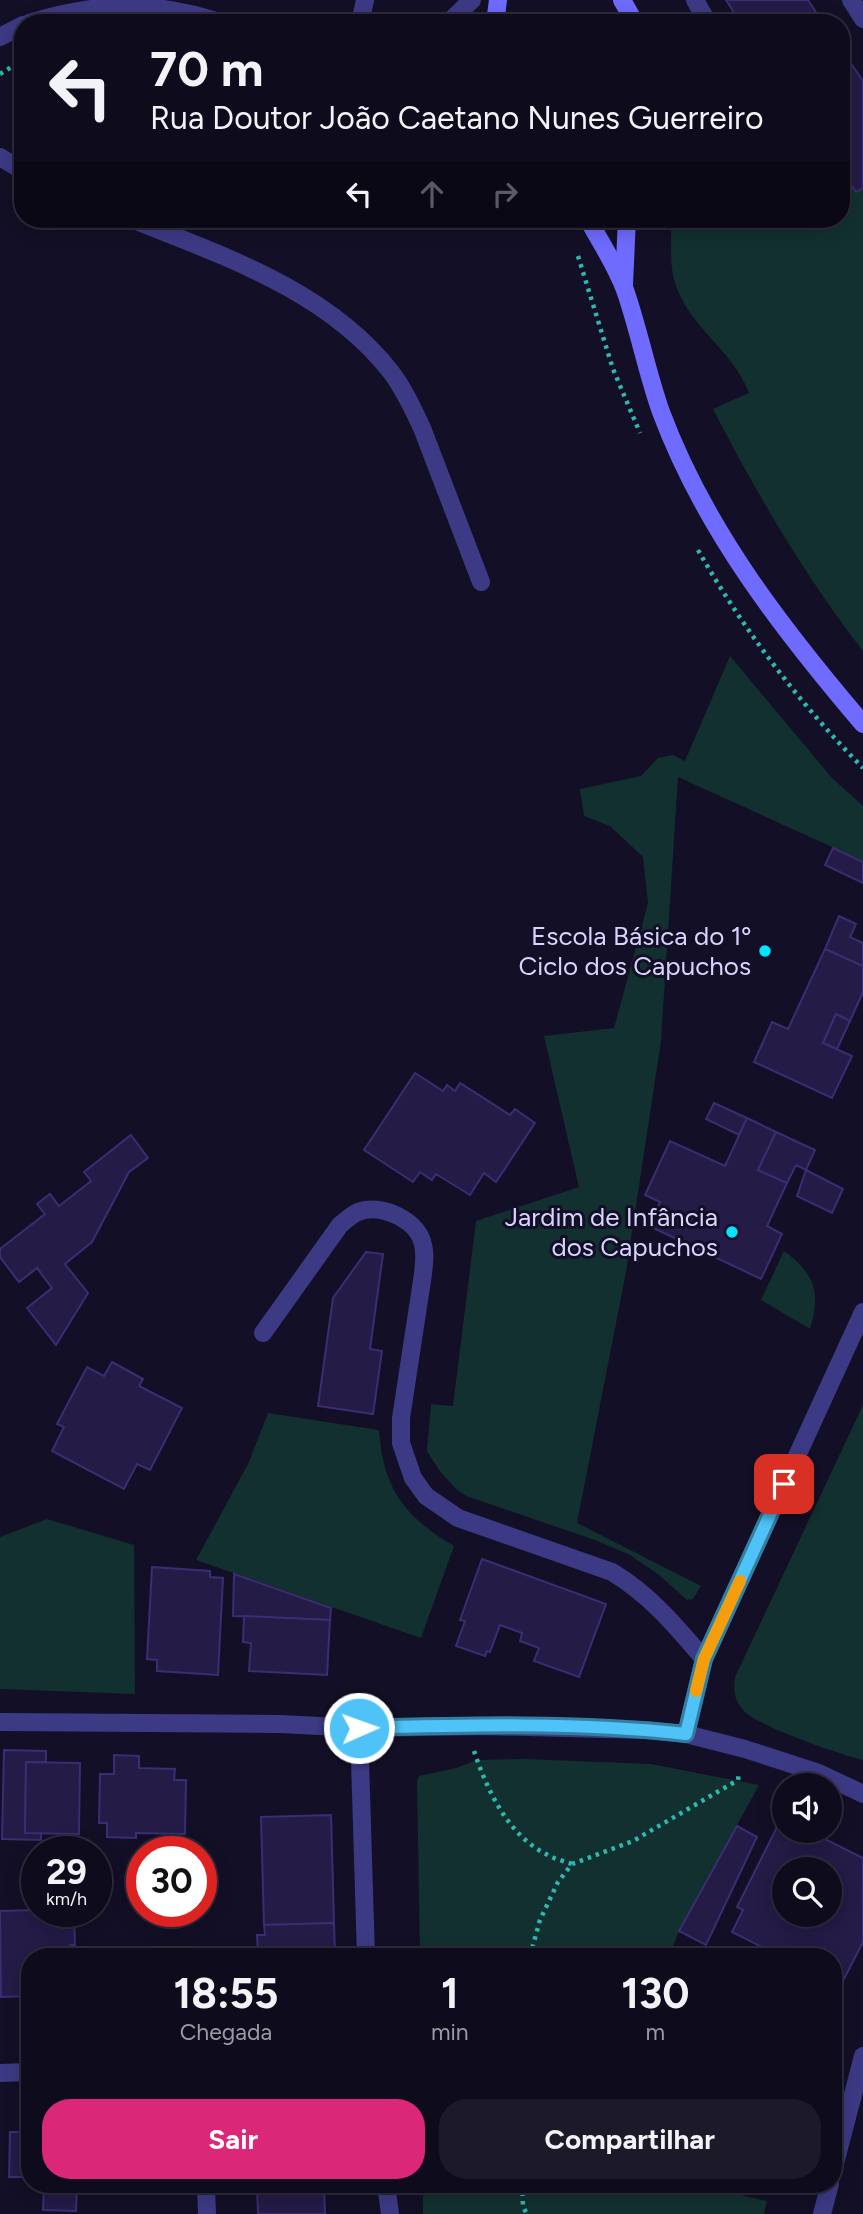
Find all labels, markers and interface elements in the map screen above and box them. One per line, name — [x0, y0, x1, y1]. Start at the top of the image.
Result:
text: 70 m — [150, 39, 263, 98]
icon: left — [35, 42, 126, 133]
text: Rua Doutor João Caetano Nunes Guerreiro — [150, 99, 763, 137]
icon: left — [340, 175, 378, 213]
icon: ahead — [413, 175, 451, 213]
icon: right — [486, 175, 524, 213]
place label: Escola Básica do 1º Ciclo dos Capuchos — [518, 920, 751, 982]
marker: Escola Básica do 1º Ciclo dos Capuchos — [757, 943, 773, 959]
place label: Jardim de Infância dos Capuchos — [505, 1201, 718, 1263]
marker: Jardim de Infância dos Capuchos — [724, 1224, 740, 1240]
pin — [754, 1454, 814, 1514]
icon: arrive — [765, 1465, 803, 1503]
position arrow — [322, 1691, 396, 1765]
map controls — [772, 1773, 842, 1927]
button: sound — [772, 1773, 842, 1843]
speed limit sign: 30 — [126, 1836, 217, 1927]
text: 29 — [46, 1851, 87, 1893]
button: search — [772, 1857, 842, 1927]
text: km/h — [46, 1888, 87, 1910]
text: 18:55 — [174, 1968, 278, 2019]
text: 1 — [441, 1968, 459, 2019]
text: 130 — [621, 1968, 689, 2019]
text: Chegada — [180, 2018, 272, 2046]
text: min — [431, 2018, 469, 2046]
text: m — [646, 2018, 665, 2046]
button: Sair — [42, 2099, 425, 2179]
button: Compartilhar — [439, 2099, 821, 2179]

